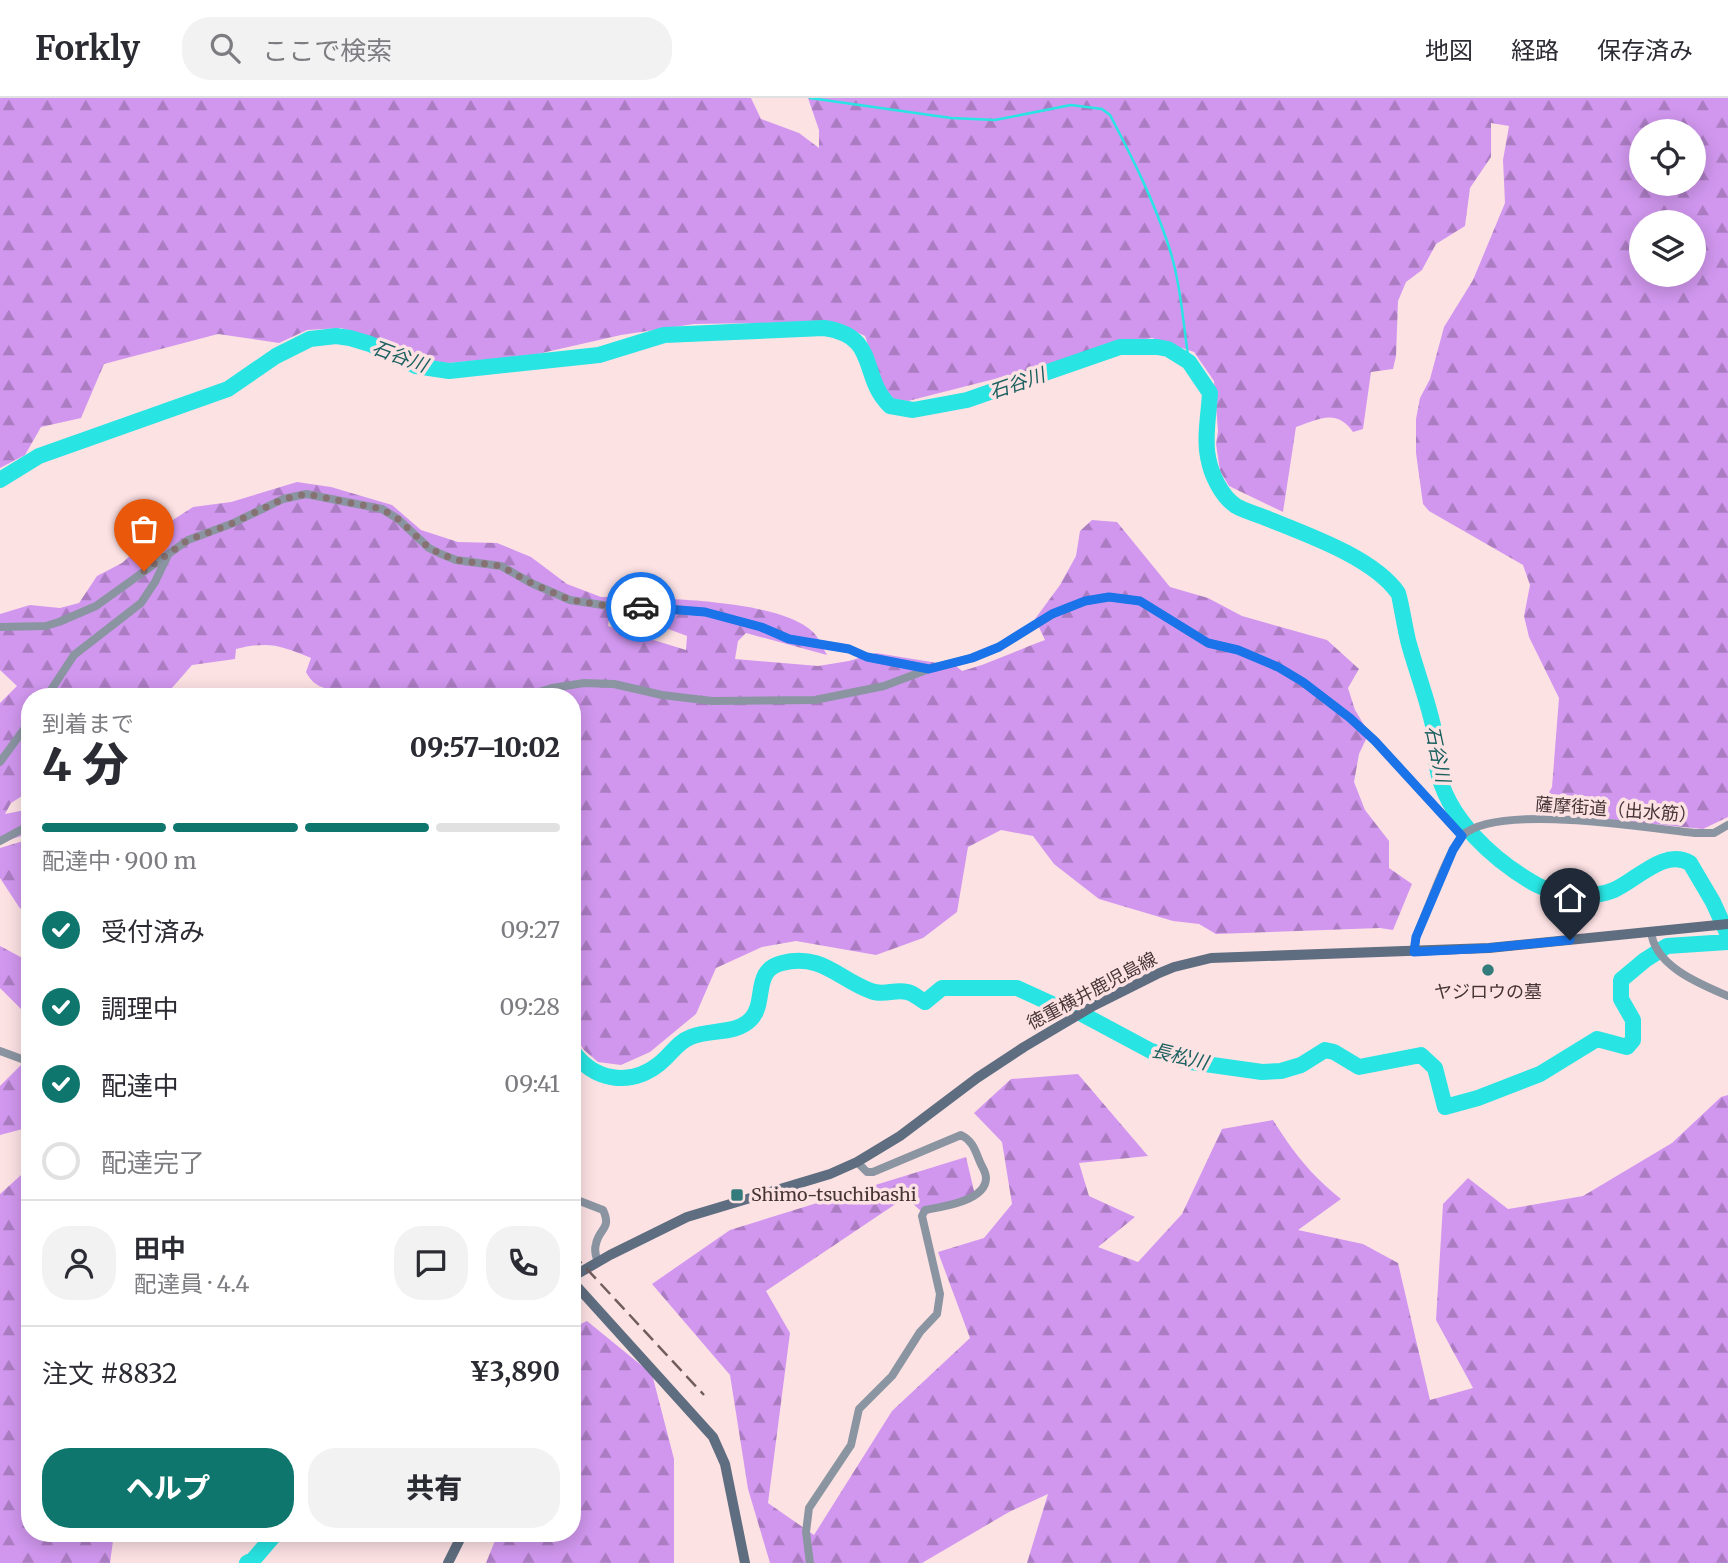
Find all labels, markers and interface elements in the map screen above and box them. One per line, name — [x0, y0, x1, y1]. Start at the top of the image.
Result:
search box — [182, 17, 672, 80]
text: Forkly — [35, 28, 140, 69]
icon: search — [206, 29, 244, 67]
text: ここで検索 — [262, 34, 392, 67]
text: 地図 — [1425, 35, 1473, 66]
text: 経路 — [1511, 35, 1559, 66]
text: 保存済み — [1597, 35, 1693, 66]
map controls — [1629, 119, 1706, 287]
button: locate — [1629, 119, 1706, 196]
button: layers — [1629, 210, 1706, 287]
water label: 石谷川 — [369, 335, 433, 378]
water label: 石谷川 — [986, 362, 1050, 404]
pin — [114, 499, 174, 571]
icon: bag — [125, 510, 163, 548]
courier — [606, 572, 676, 642]
icon: car — [622, 588, 660, 626]
text: 到着まで — [42, 709, 134, 738]
water label: 石谷川 — [1420, 724, 1456, 786]
text: 09:57–10:02 — [410, 731, 560, 764]
text: 4 分 — [42, 736, 128, 794]
street label: 薩摩街道（出水筋） — [1534, 792, 1698, 827]
text: 配達中 · 900 m — [42, 846, 197, 875]
pin — [1540, 868, 1600, 940]
icon: home — [1551, 879, 1589, 917]
icon: check — [42, 911, 80, 949]
text: 受付済み — [101, 915, 205, 948]
text: 09:27 — [500, 915, 560, 944]
street label: 徳重横井鹿児島線 — [1023, 947, 1161, 1035]
marker: ヤジロウの墓 — [1480, 962, 1496, 978]
place label: ヤジロウの墓 — [1434, 980, 1542, 1003]
icon: check — [42, 988, 80, 1026]
text: 調理中 — [101, 992, 179, 1025]
text: 09:28 — [499, 992, 560, 1021]
water label: 長松川 — [1149, 1037, 1212, 1075]
icon: check — [42, 1065, 80, 1103]
text: 配達中 — [101, 1069, 179, 1102]
text: 09:41 — [504, 1069, 560, 1098]
text: 配達完了 — [101, 1146, 205, 1179]
place label: Shimo-tsuchibashi — [751, 1183, 917, 1206]
marker: Shimo-tsuchibashi — [729, 1187, 745, 1203]
button: person — [42, 1226, 116, 1300]
button: chat — [394, 1226, 468, 1300]
button: phone — [486, 1226, 560, 1300]
text: 田中 — [134, 1232, 186, 1265]
text: 配達員 · 4.4 — [134, 1269, 250, 1298]
text: ¥3,890 — [470, 1355, 560, 1388]
text: 注文 #8832 — [42, 1357, 178, 1390]
button: ヘルプ — [42, 1448, 294, 1528]
button: 共有 — [308, 1448, 560, 1528]

